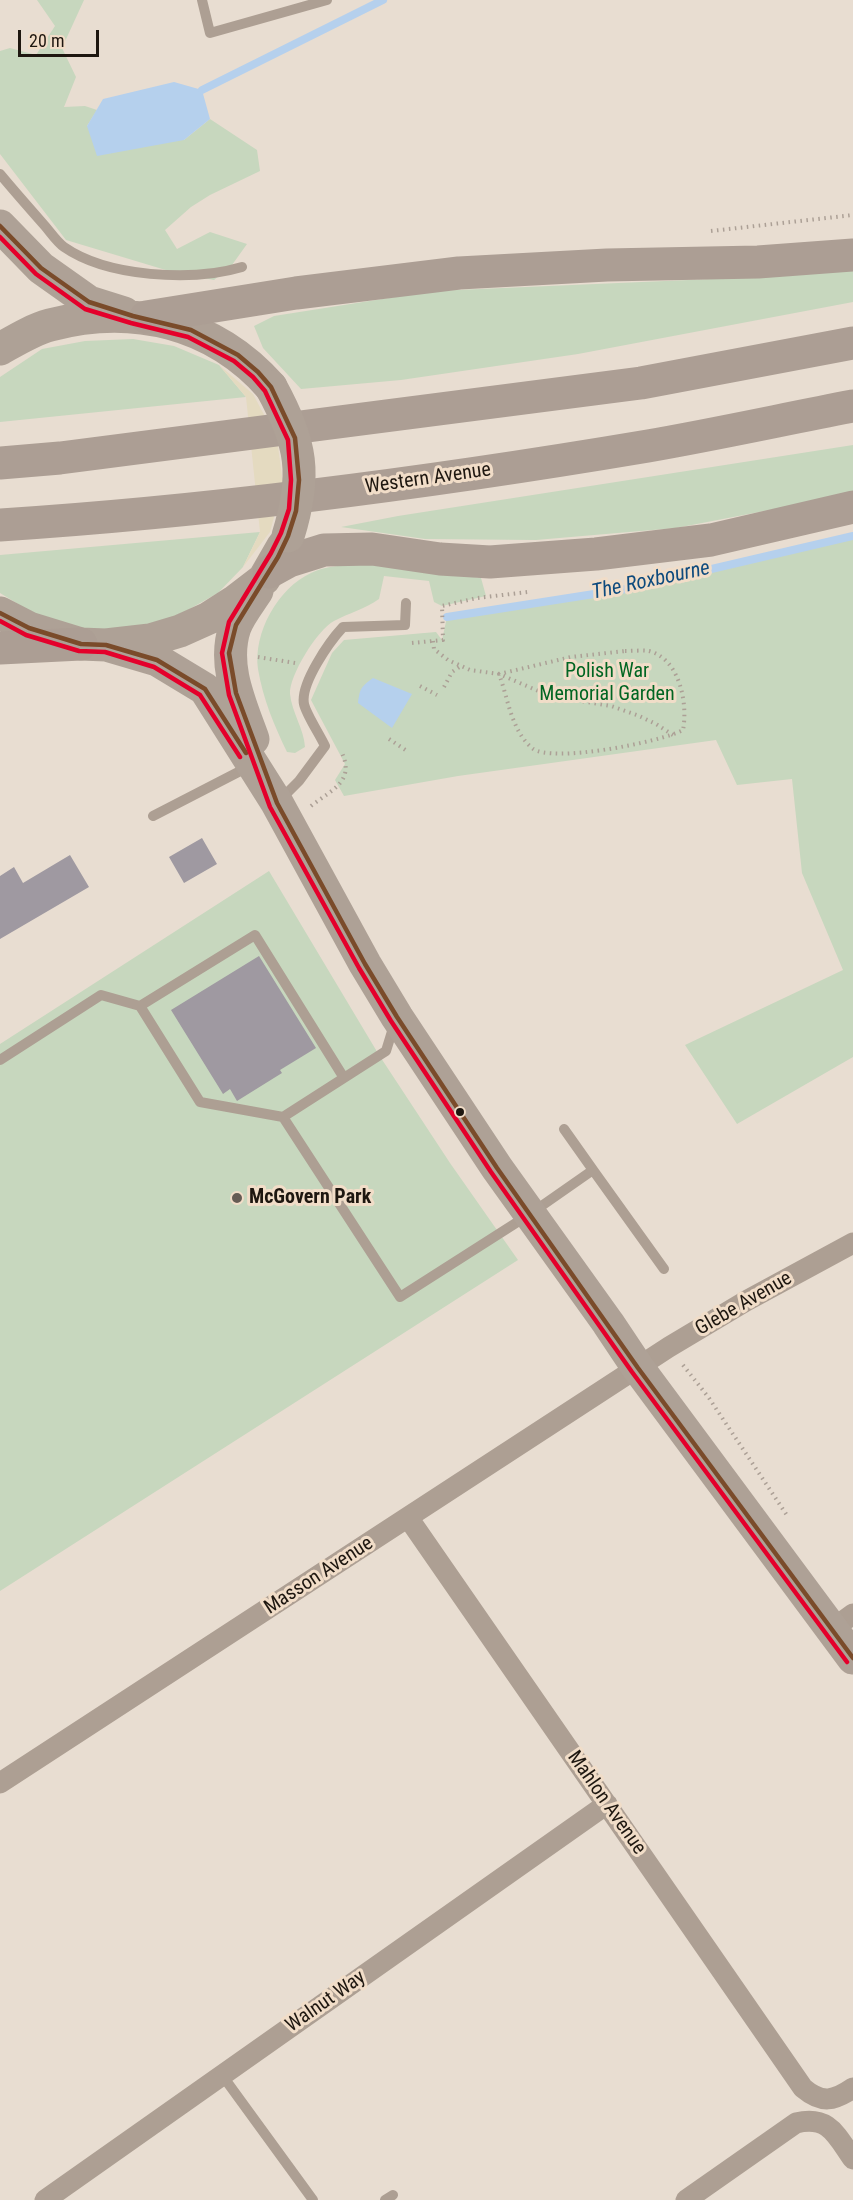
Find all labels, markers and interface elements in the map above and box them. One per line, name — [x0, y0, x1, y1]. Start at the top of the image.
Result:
scale bar — [21, 18, 102, 56]
text: 20 m — [29, 30, 64, 51]
street label: Western Avenue — [364, 458, 492, 500]
water label: The Roxbourne — [590, 556, 712, 606]
park label: Polish War Memorial Garden — [539, 660, 675, 707]
unlabelled marker — [454, 1106, 466, 1118]
place label: McGovern Park — [249, 1186, 371, 1210]
marker: McGovern Park — [230, 1191, 244, 1205]
street label: Glebe Avenue — [692, 1267, 796, 1341]
street label: Masson Avenue — [260, 1532, 378, 1620]
street label: Mahlon Avenue — [562, 1747, 650, 1859]
street label: Walnut Way — [282, 1966, 370, 2038]

